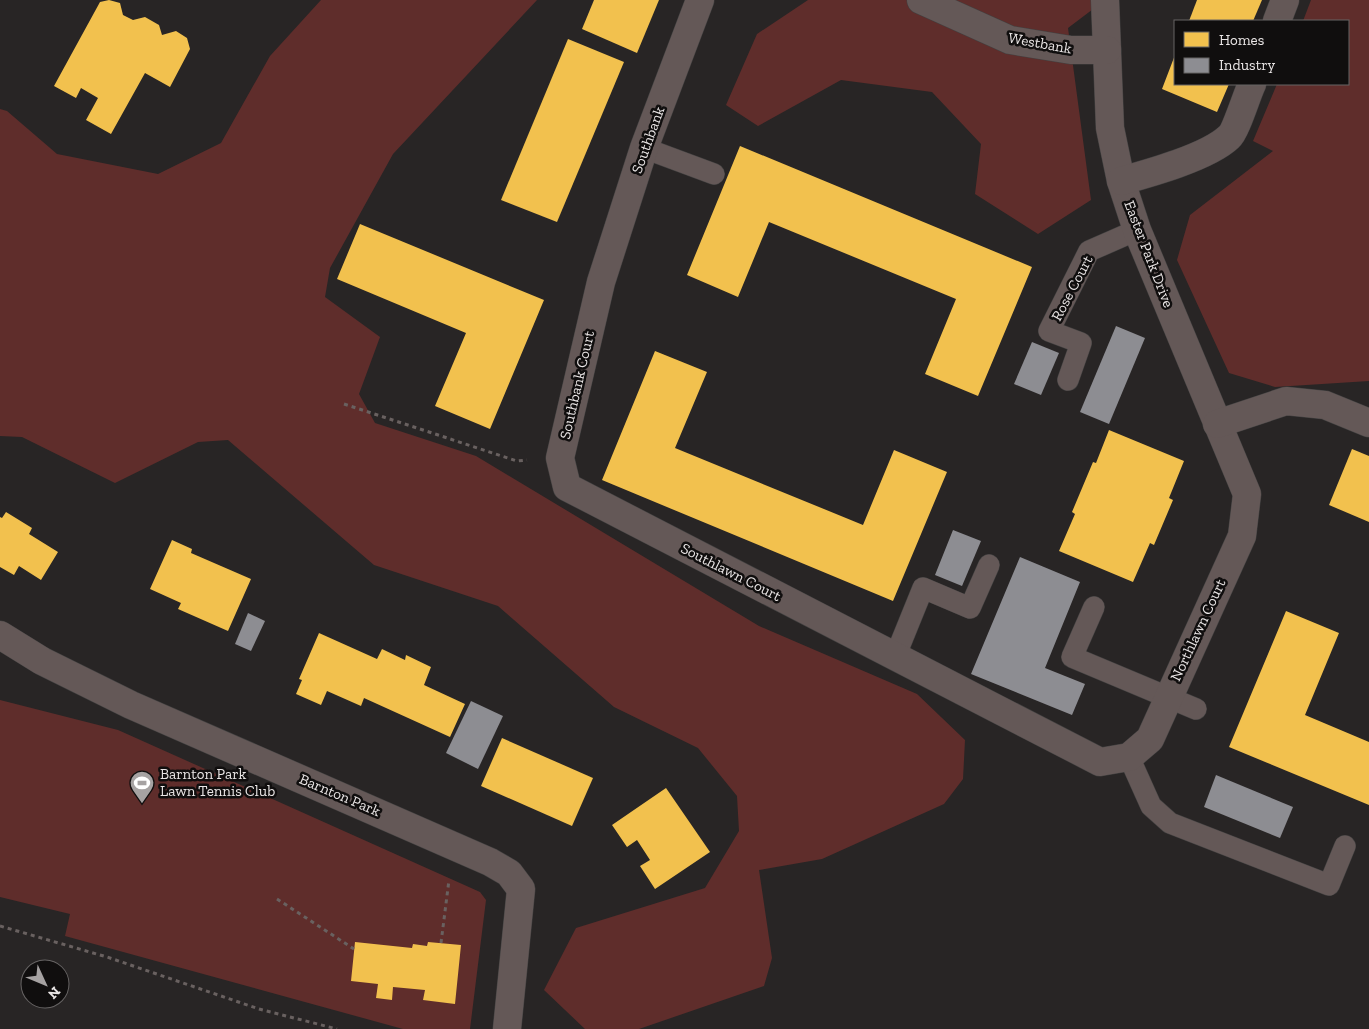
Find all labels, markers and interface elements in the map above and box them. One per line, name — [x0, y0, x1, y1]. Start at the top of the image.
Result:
legend — [1174, 20, 1349, 85]
street label: Westbank — [1007, 29, 1073, 57]
text: Homes — [1219, 31, 1264, 49]
text: Industry — [1219, 56, 1276, 74]
street label: Southbank — [628, 104, 668, 176]
street label: Easter Park Drive — [1120, 198, 1178, 310]
street label: Rose Court — [1047, 252, 1097, 324]
street label: Southbank Court — [556, 329, 598, 441]
street label: Southlawn Court — [678, 539, 785, 605]
street label: Northlawn Court — [1166, 576, 1230, 684]
place label: Barnton Park Lawn Tennis Club — [160, 765, 275, 800]
sports icon: Barnton Park Lawn Tennis Club — [129, 770, 155, 804]
street label: Barnton Park — [297, 770, 383, 820]
north arrow — [20, 959, 70, 1009]
text: N — [44, 983, 64, 1003]

